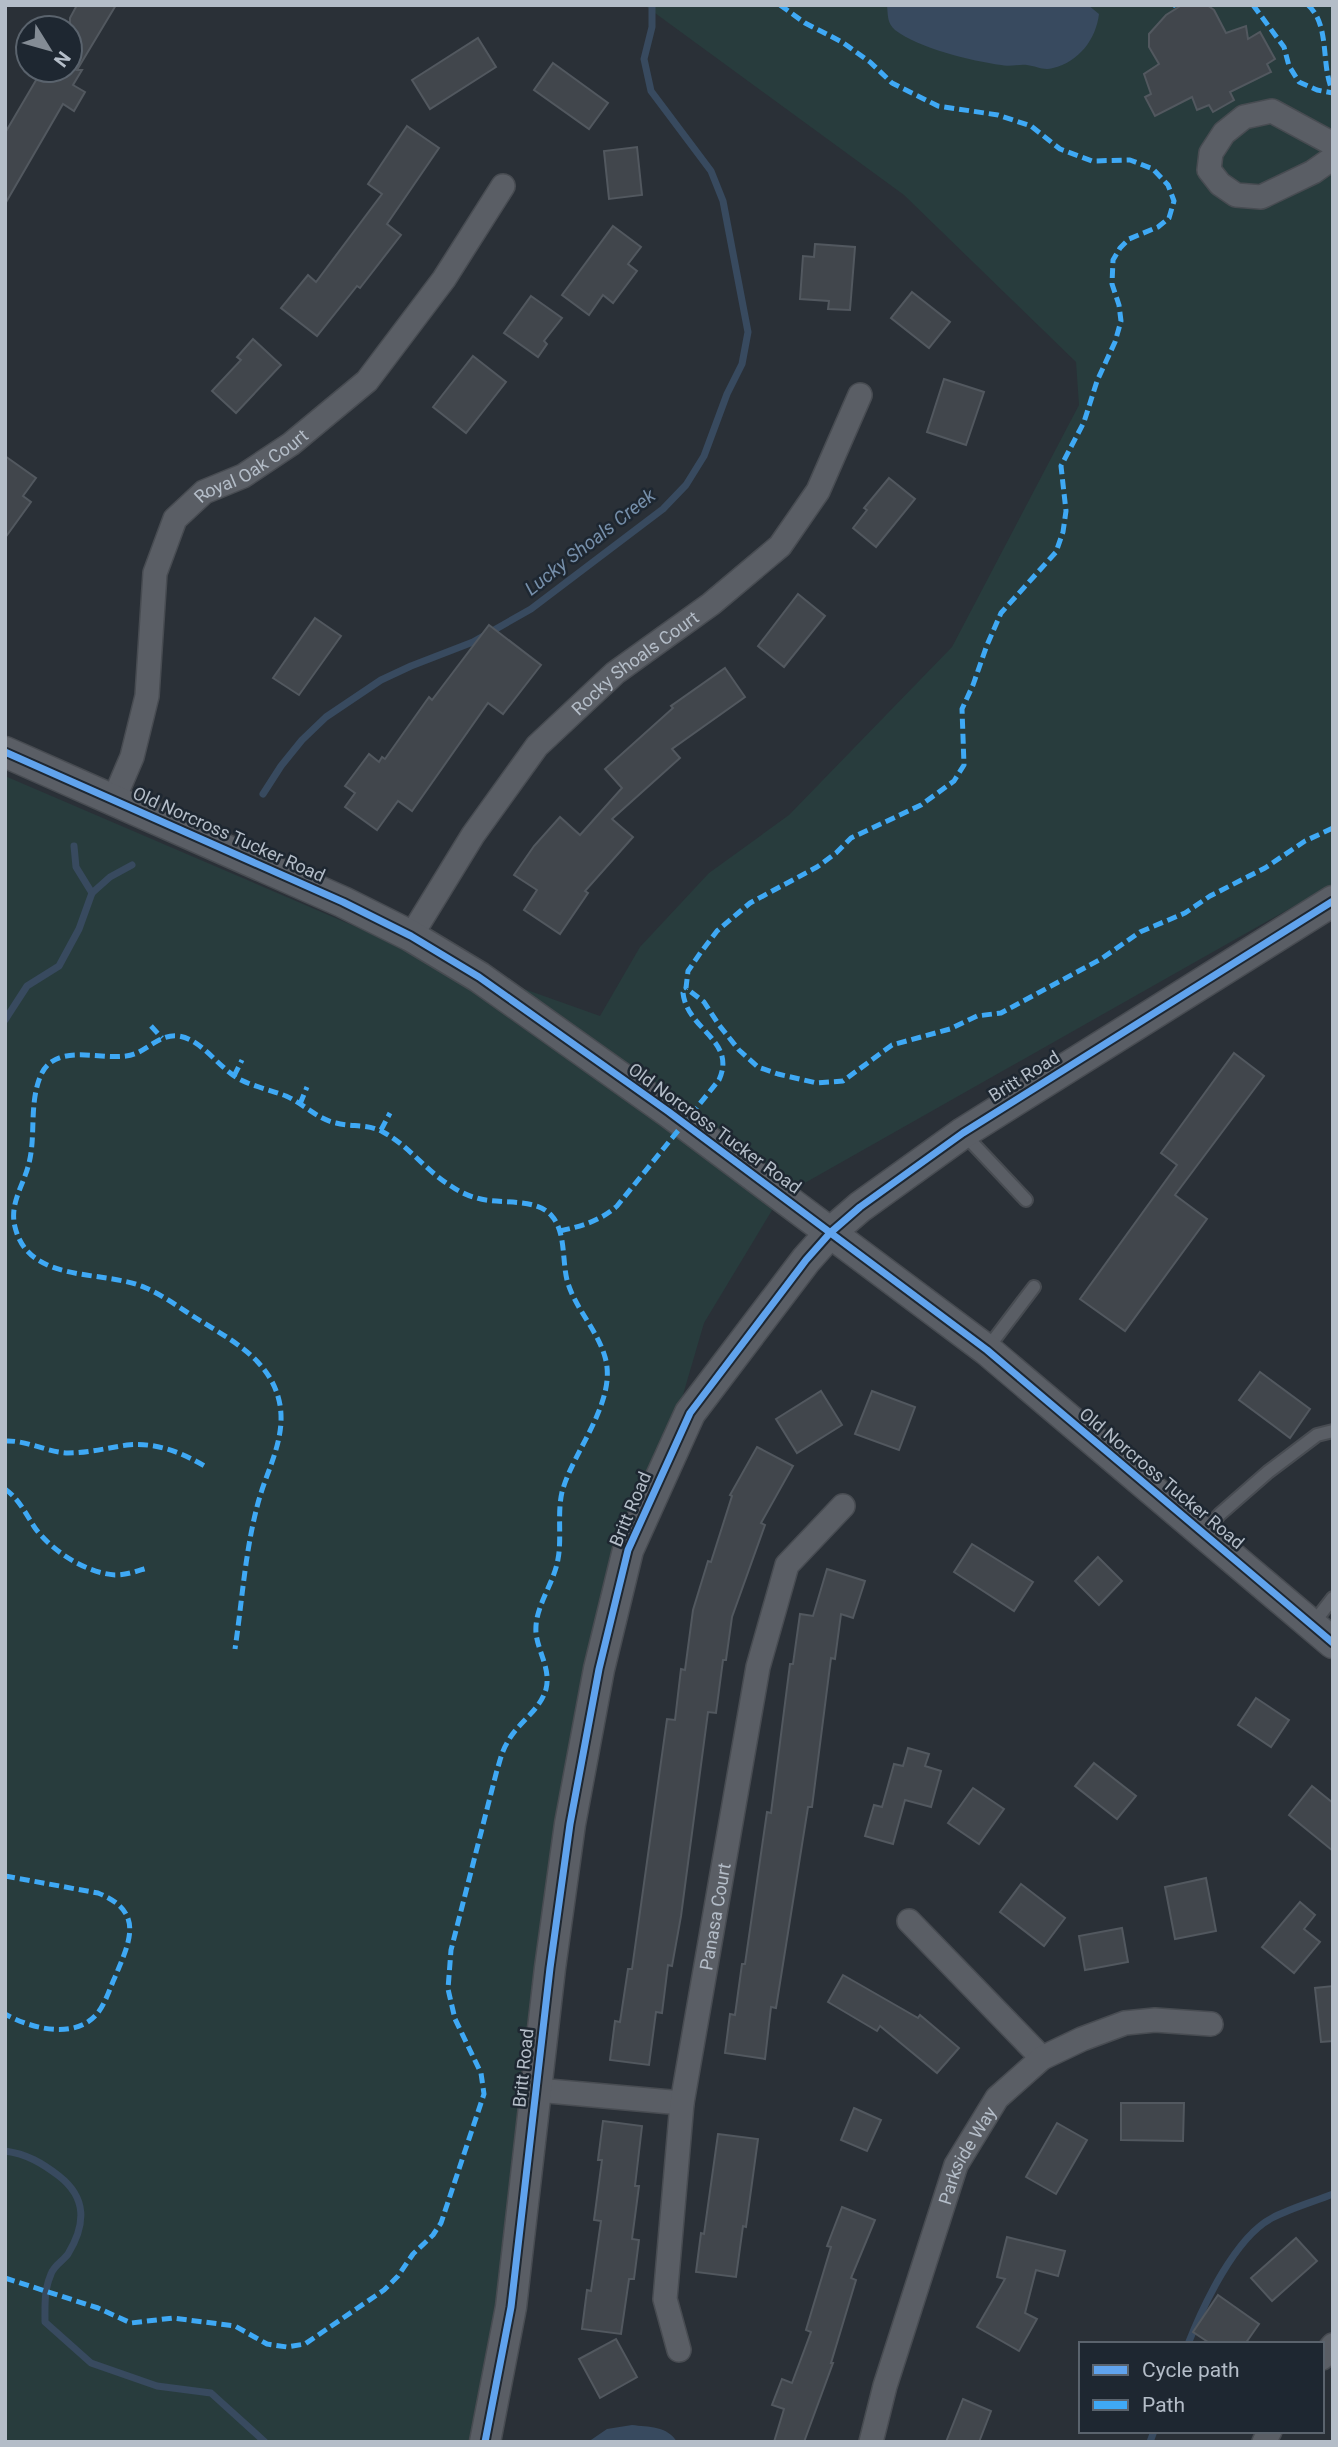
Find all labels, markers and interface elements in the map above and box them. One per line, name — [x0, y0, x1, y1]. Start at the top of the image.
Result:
north arrow — [14, 14, 84, 84]
text: N — [49, 47, 75, 71]
street label: Royal Oak Court — [189, 424, 312, 507]
water label: Lucky Shoals Creek — [520, 483, 660, 600]
street label: Rocky Shoals Court — [567, 606, 702, 719]
street label: Old Norcross Tucker Road — [130, 782, 328, 886]
street label: Britt Road — [985, 1046, 1063, 1106]
street label: Old Norcross Tucker Road — [625, 1058, 805, 1198]
street label: Old Norcross Tucker Road — [1075, 1403, 1249, 1553]
street label: Britt Road — [605, 1468, 655, 1550]
street label: Panasa Court — [695, 1861, 734, 1972]
street label: Britt Road — [508, 2028, 538, 2108]
street label: Parkside Way — [934, 2102, 1000, 2207]
legend — [1079, 2342, 1324, 2433]
text: Cycle path — [1142, 2358, 1240, 2382]
text: Path — [1142, 2393, 1185, 2417]

